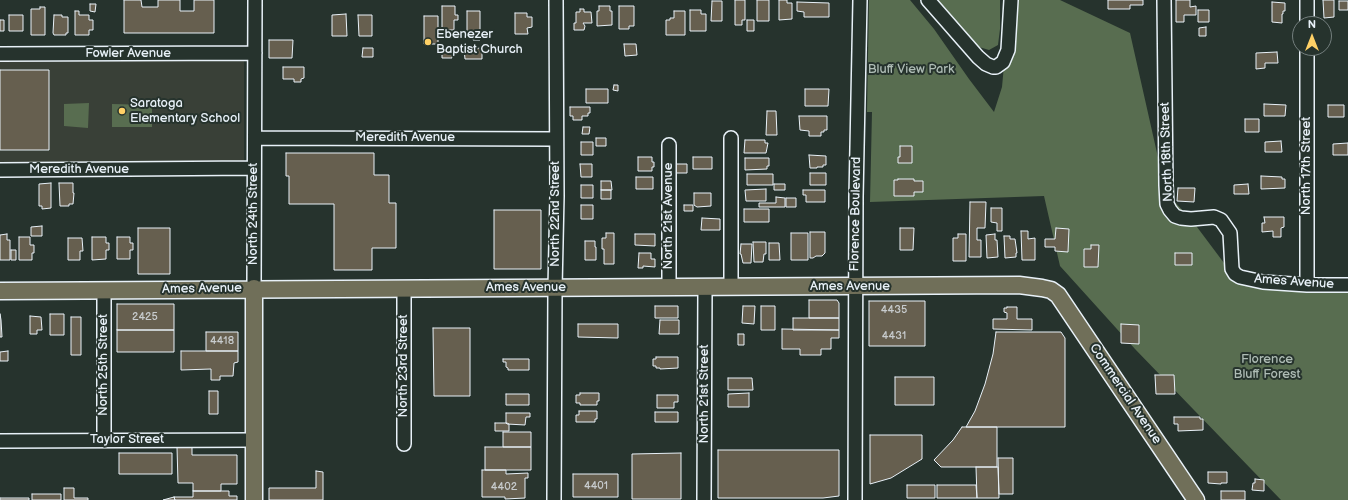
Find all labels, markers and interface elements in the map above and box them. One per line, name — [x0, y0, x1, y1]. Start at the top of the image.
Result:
north arrow — [1292, 16, 1332, 56]
text: N — [1308, 18, 1316, 31]
place label: Ebenezer Baptist Church — [436, 27, 523, 58]
marker: Ebenezer Baptist Church — [423, 37, 433, 47]
street label: Fowler Avenue — [85, 46, 171, 62]
park label: Bluff View Park — [868, 62, 954, 78]
place label: Saratoga Elementary School — [130, 96, 240, 127]
street label: North 18th Street — [1157, 102, 1177, 202]
marker: Saratoga Elementary School — [117, 106, 127, 116]
street label: North 17th Street — [1299, 117, 1315, 215]
street label: Meredith Avenue — [355, 130, 455, 146]
street label: Florence Boulevard — [847, 157, 865, 271]
street label: North 22nd Street — [548, 161, 564, 267]
street label: Meredith Avenue — [29, 162, 129, 178]
street label: North 24th Street — [246, 163, 262, 265]
street label: North 21st Avenue — [661, 163, 677, 269]
street label: Ames Avenue — [1254, 271, 1334, 293]
street label: Ames Avenue — [810, 279, 890, 295]
street label: Ames Avenue — [486, 280, 566, 296]
street label: Ames Avenue — [162, 281, 242, 297]
house number: 4435 — [881, 303, 907, 317]
house number: 2425 — [132, 310, 158, 324]
street label: North 25th Street — [96, 314, 112, 416]
street label: North 23rd Street — [396, 314, 412, 418]
house number: 4431 — [882, 329, 906, 343]
house number: 4418 — [210, 334, 234, 348]
street label: Commercial Avenue — [1086, 341, 1164, 447]
street label: North 21st Street — [697, 345, 713, 443]
park label: Florence Bluff Forest — [1234, 352, 1300, 383]
street label: Taylor Street — [90, 432, 164, 448]
house number: 4401 — [584, 479, 608, 493]
house number: 4402 — [491, 480, 517, 494]

